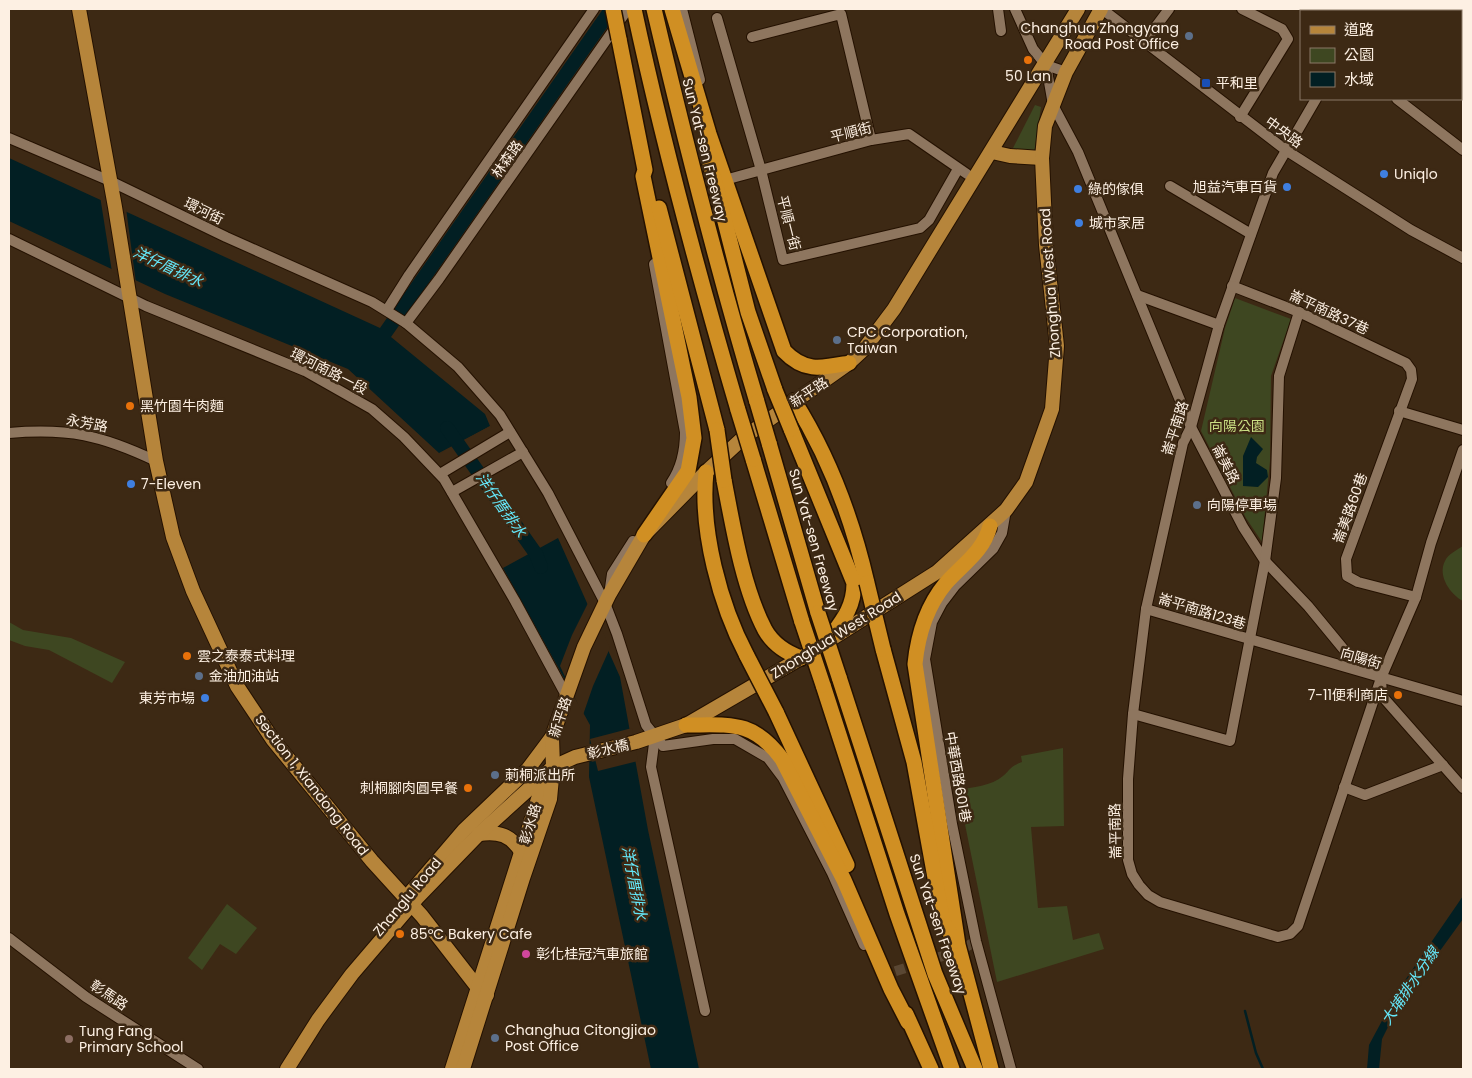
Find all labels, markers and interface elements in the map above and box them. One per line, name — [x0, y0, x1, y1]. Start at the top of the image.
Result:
legend — [1300, 10, 1462, 100]
place label: Changhua Zhongyang Road Post Office — [1021, 18, 1179, 54]
text: 道路 — [1344, 19, 1374, 40]
marker: Changhua Zhongyang Road Post Office — [1183, 30, 1195, 42]
text: 公園 — [1344, 44, 1374, 65]
marker: 50 Lan — [1022, 54, 1034, 66]
place label: 50 Lan — [1005, 66, 1051, 86]
text: 水域 — [1344, 69, 1374, 90]
place label: 平和里 — [1216, 73, 1258, 93]
street label: Sun Yat-sen Freeway — [677, 76, 733, 224]
marker: 平和里 — [1200, 77, 1212, 89]
street label: 中央路 — [1261, 112, 1307, 152]
street label: 平順街 — [828, 117, 874, 147]
street label: 林森路 — [487, 136, 527, 182]
place label: Uniqlo — [1394, 164, 1438, 184]
marker: Uniqlo — [1378, 168, 1390, 180]
place label: 旭益汽車百貨 — [1193, 177, 1277, 197]
place label: 綠的傢俱 — [1088, 179, 1144, 199]
marker: 旭益汽車百貨 — [1281, 181, 1293, 193]
marker: 綠的傢俱 — [1072, 183, 1084, 195]
street label: 環河街 — [181, 193, 227, 229]
street label: 平順一街 — [773, 193, 805, 253]
street label: Zhonghua West Road — [1035, 208, 1065, 358]
place label: 城市家居 — [1089, 213, 1145, 233]
marker: 城市家居 — [1073, 217, 1085, 229]
water label: 洋仔厝排水 — [130, 241, 208, 292]
street label: 崙平南路37巷 — [1286, 285, 1372, 339]
place label: CPC Corporation, Taiwan — [847, 322, 968, 358]
marker: CPC Corporation, Taiwan — [831, 334, 843, 346]
street label: 環河南路一段 — [287, 343, 371, 399]
street label: 新平路 — [786, 372, 832, 412]
place label: 黑竹園牛肉麵 — [140, 396, 224, 416]
street label: 崙平南路 — [1157, 398, 1193, 458]
marker: 黑竹園牛肉麵 — [124, 400, 136, 412]
street label: 永芳路 — [65, 410, 109, 436]
park label: 向陽公園 — [1209, 416, 1265, 436]
street label: 崙美路 — [1208, 441, 1244, 487]
street label: Sun Yat-sen Freeway — [784, 466, 844, 614]
water label: 洋仔厝排水 — [471, 468, 532, 542]
street label: 崙美路60巷 — [1328, 470, 1372, 546]
place label: 7-Eleven — [141, 474, 201, 494]
marker: 7-Eleven — [125, 478, 137, 490]
place label: 向陽停車場 — [1207, 495, 1277, 515]
marker: 向陽停車場 — [1191, 499, 1203, 511]
street label: Zhonghua West Road — [767, 587, 905, 683]
street label: 崙平南路123巷 — [1156, 588, 1248, 634]
street label: 向陽街 — [1338, 643, 1384, 673]
place label: 雲之泰泰式料理 — [197, 646, 295, 666]
marker: 雲之泰泰式料理 — [181, 650, 193, 662]
place label: 金油加油站 — [209, 666, 279, 686]
marker: 金油加油站 — [193, 670, 205, 682]
place label: 7-11便利商店 — [1308, 685, 1388, 705]
place label: 東芳市場 — [139, 688, 195, 708]
marker: 7-11便利商店 — [1392, 689, 1404, 701]
marker: 東芳市場 — [199, 692, 211, 704]
street label: 新平路 — [544, 694, 576, 740]
street label: Section 1, Xiandong Road — [251, 710, 373, 860]
street label: 中華西路601巷 — [940, 730, 976, 824]
street label: 彰水橋 — [585, 734, 631, 764]
place label: 莿桐派出所 — [505, 765, 575, 785]
marker: 莿桐派出所 — [489, 769, 501, 781]
place label: 刺桐腳肉圓早餐 — [360, 778, 458, 798]
marker: 刺桐腳肉圓早餐 — [462, 782, 474, 794]
street label: 彰水路 — [514, 801, 546, 847]
street label: 崙平南路 — [1105, 803, 1125, 859]
water label: 洋仔厝排水 — [617, 844, 652, 923]
street label: Sun Yat-sen Freeway — [905, 851, 971, 997]
street label: Zhanglu Road — [368, 853, 446, 941]
place label: 85°C Bakery Cafe — [410, 924, 533, 944]
marker: 85°C Bakery Cafe — [394, 928, 406, 940]
water label: 大埔排水分線 — [1376, 941, 1445, 1029]
place label: 彰化桂冠汽車旅館 — [536, 944, 648, 964]
marker: 彰化桂冠汽車旅館 — [520, 948, 532, 960]
street label: 彰馬路 — [86, 975, 132, 1015]
place label: Changhua Citongjiao Post Office — [505, 1020, 656, 1056]
place label: Tung Fang Primary School — [79, 1021, 184, 1057]
marker: Changhua Citongjiao Post Office — [489, 1032, 501, 1044]
marker: Tung Fang Primary School — [63, 1033, 75, 1045]

